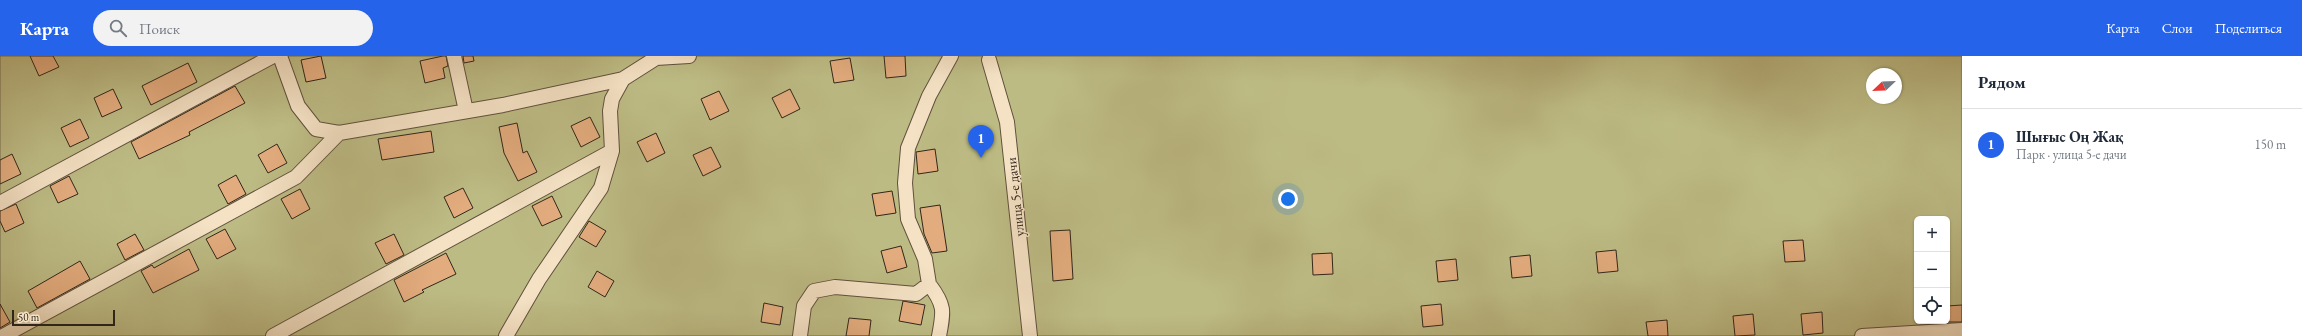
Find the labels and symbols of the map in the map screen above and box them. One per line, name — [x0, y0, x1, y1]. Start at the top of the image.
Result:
north arrow — [1866, 68, 1902, 104]
pin: 1 — [968, 125, 994, 158]
street label: улица 5-е дачи — [1002, 156, 1028, 238]
your location — [1278, 189, 1298, 209]
scale bar — [12, 308, 115, 327]

